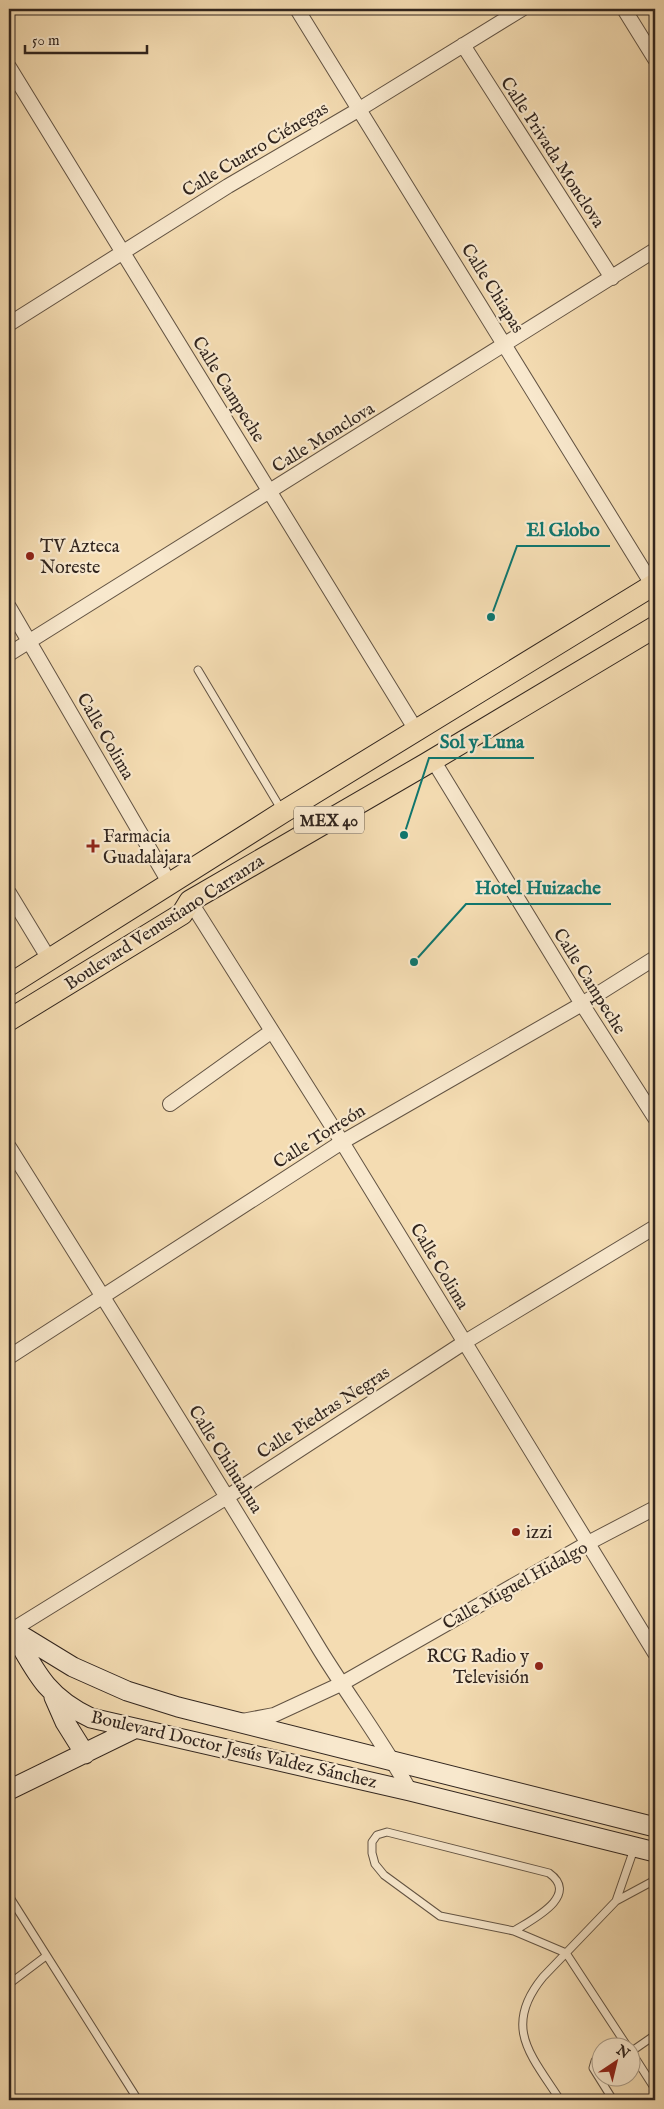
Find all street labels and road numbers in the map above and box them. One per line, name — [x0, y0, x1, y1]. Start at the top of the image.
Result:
street label: Calle Privada Monclova — [494, 73, 609, 233]
street label: Calle Cuatro Ciénegas — [178, 98, 333, 203]
street label: Calle Chiapas — [455, 240, 528, 338]
street label: Calle Campeche — [186, 333, 269, 447]
street label: Calle Monclova — [268, 398, 379, 479]
street label: Calle Colima — [71, 689, 139, 784]
road number: MEX 40 — [294, 806, 364, 834]
street label: Boulevard Venustiano Carranza — [61, 850, 269, 996]
street label: Calle Campeche — [547, 925, 630, 1039]
street label: Calle Torreón — [269, 1100, 371, 1175]
street label: Calle Colima — [404, 1219, 474, 1314]
street label: Calle Piedras Negras — [253, 1362, 395, 1465]
street label: Calle Chihuahua — [182, 1402, 267, 1518]
street label: Calle Miguel Hidalgo — [439, 1537, 593, 1636]
street label: Boulevard Doctor Jesús Valdez Sánchez — [88, 1706, 379, 1795]

